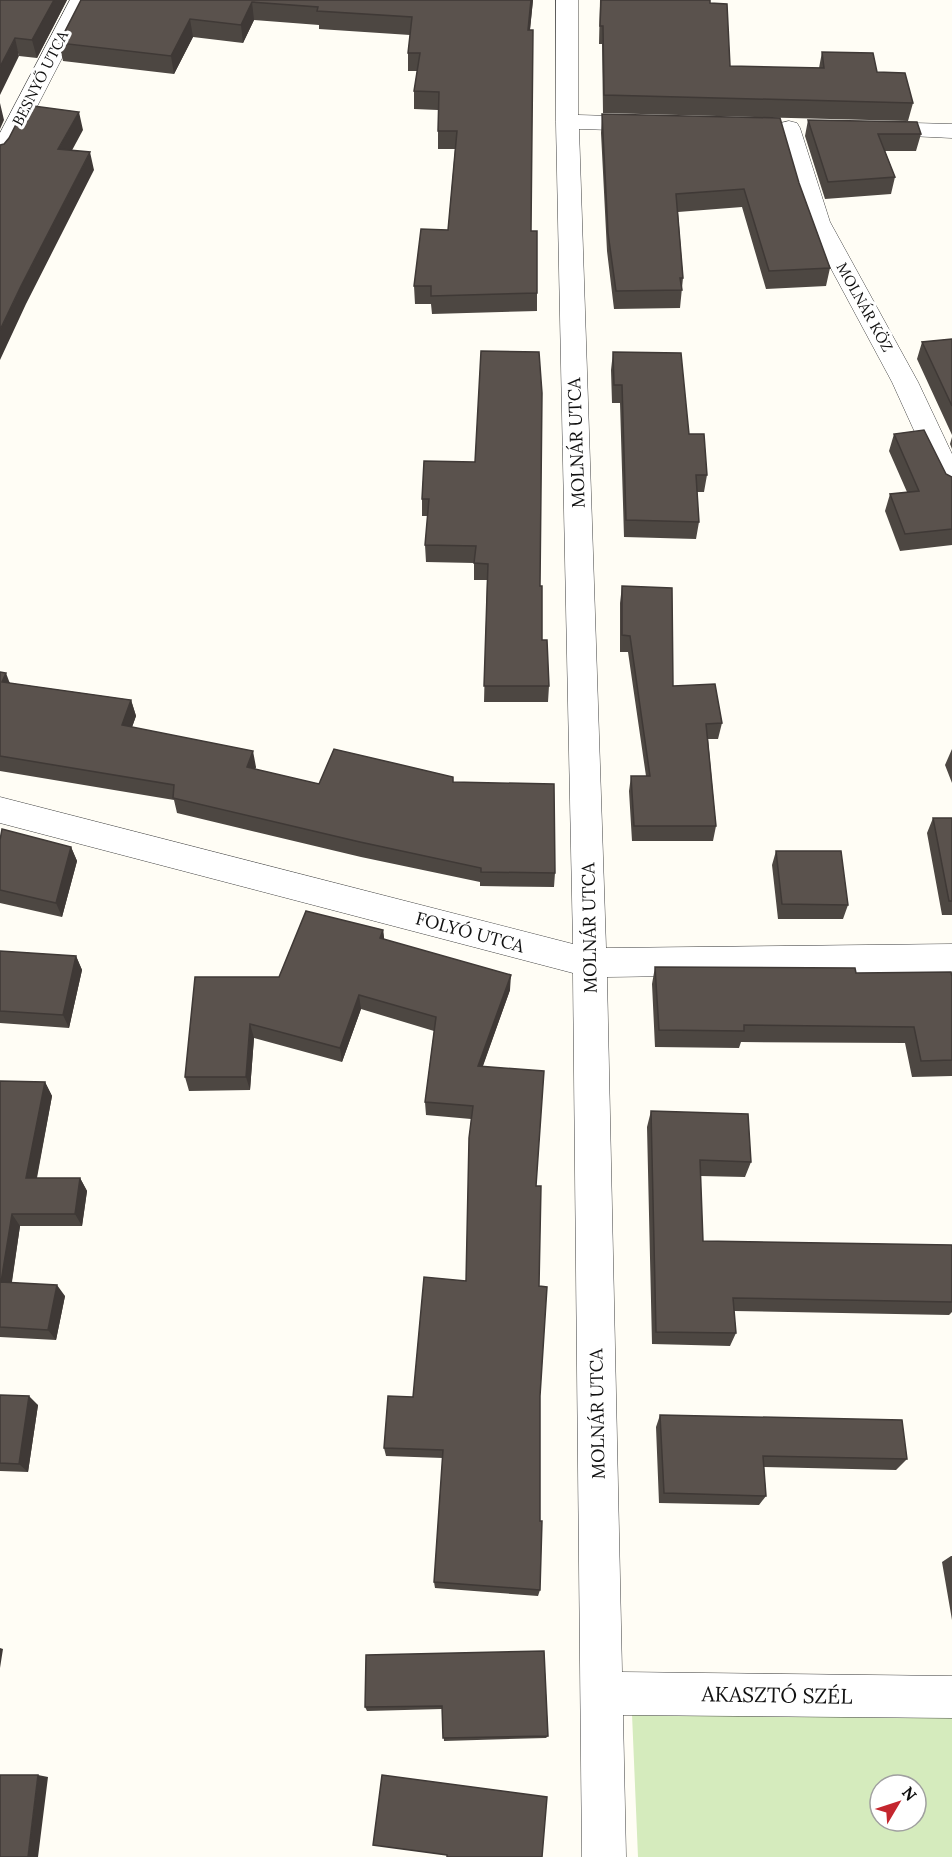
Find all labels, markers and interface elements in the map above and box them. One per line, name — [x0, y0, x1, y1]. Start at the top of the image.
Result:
street label: BESNYŐ UTCA — [8, 27, 72, 129]
street label: MOLNÁR KÖZ — [833, 259, 897, 355]
street label: MOLNÁR UTCA — [562, 377, 590, 509]
street label: MOLNÁR UTCA — [576, 862, 602, 994]
street label: FOLYÓ UTCA — [413, 906, 528, 958]
street label: MOLNÁR UTCA — [584, 1348, 610, 1480]
street label: AKASZTÓ SZÉL — [700, 1680, 853, 1710]
north arrow — [868, 1773, 928, 1833]
text: N — [898, 1782, 921, 1805]

